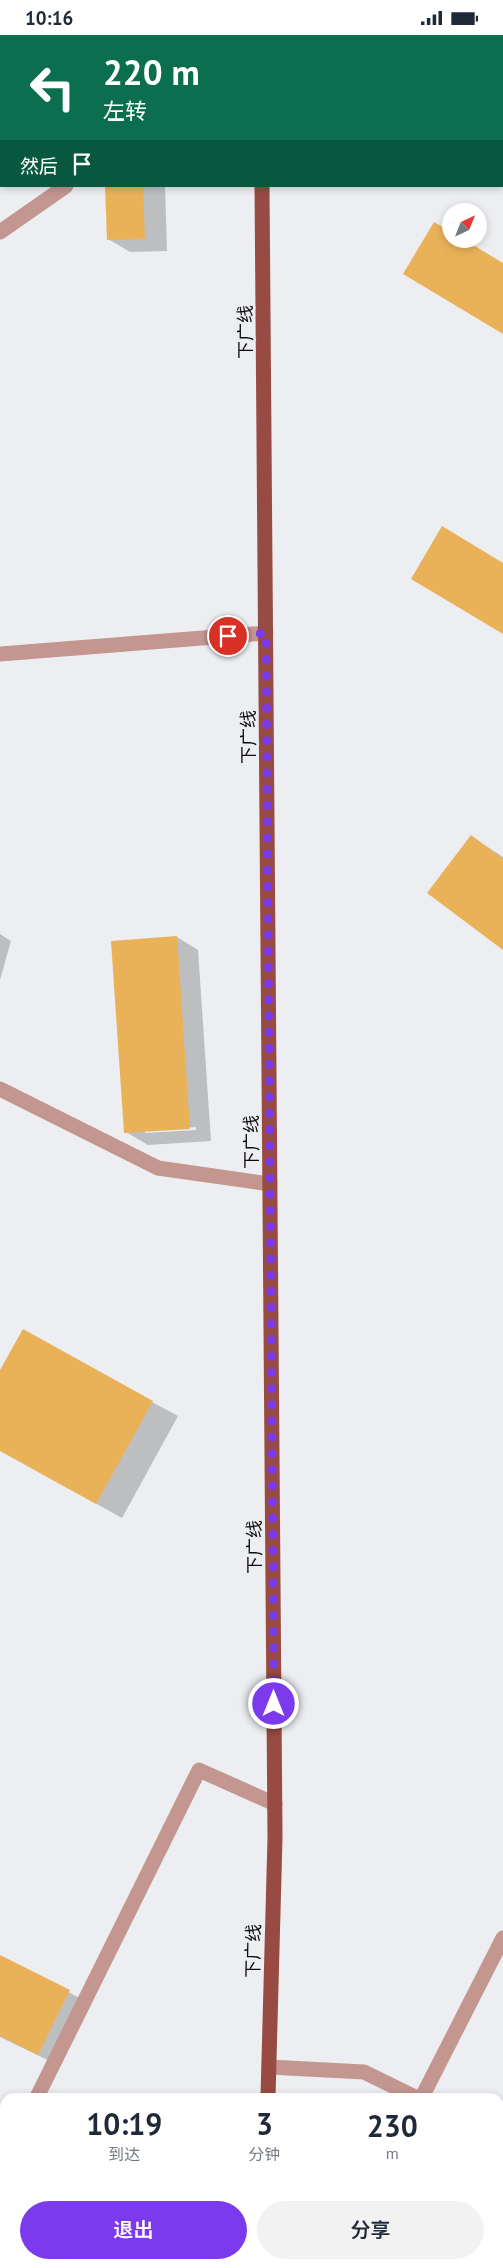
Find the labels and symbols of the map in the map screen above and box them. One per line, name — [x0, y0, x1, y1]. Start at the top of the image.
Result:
north arrow — [442, 203, 488, 247]
street label: 下广线 — [234, 305, 257, 359]
pin — [207, 615, 249, 657]
street label: 下广线 — [237, 710, 260, 764]
street label: 下广线 — [240, 1115, 263, 1169]
street label: 下广线 — [243, 1520, 266, 1574]
position arrow — [247, 1677, 299, 1729]
street label: 下广线 — [241, 1924, 265, 1978]

